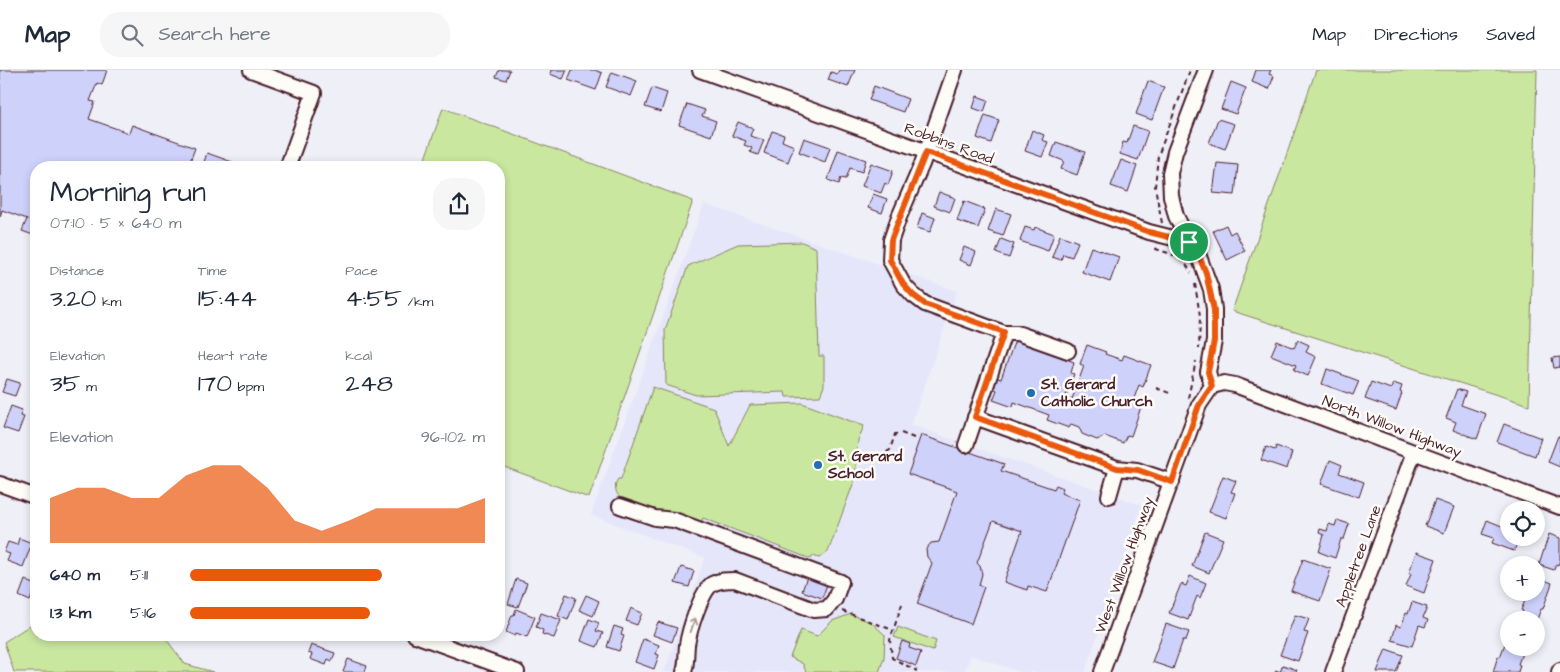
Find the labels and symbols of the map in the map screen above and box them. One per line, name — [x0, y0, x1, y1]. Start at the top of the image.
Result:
street label: Robbins Road — [901, 118, 997, 169]
pin — [1168, 221, 1210, 263]
place label: St. Gerard Catholic Church — [1040, 374, 1153, 412]
marker: St. Gerard Catholic Church — [1025, 387, 1037, 399]
street label: North Willow Highway — [1319, 390, 1465, 464]
place label: St. Gerard School — [827, 446, 903, 484]
marker: St. Gerard School — [812, 459, 824, 471]
street label: West Willow Highway — [1090, 494, 1160, 637]
street label: Appletree Lane — [1330, 502, 1387, 610]
one-way arrow — [689, 617, 698, 633]

